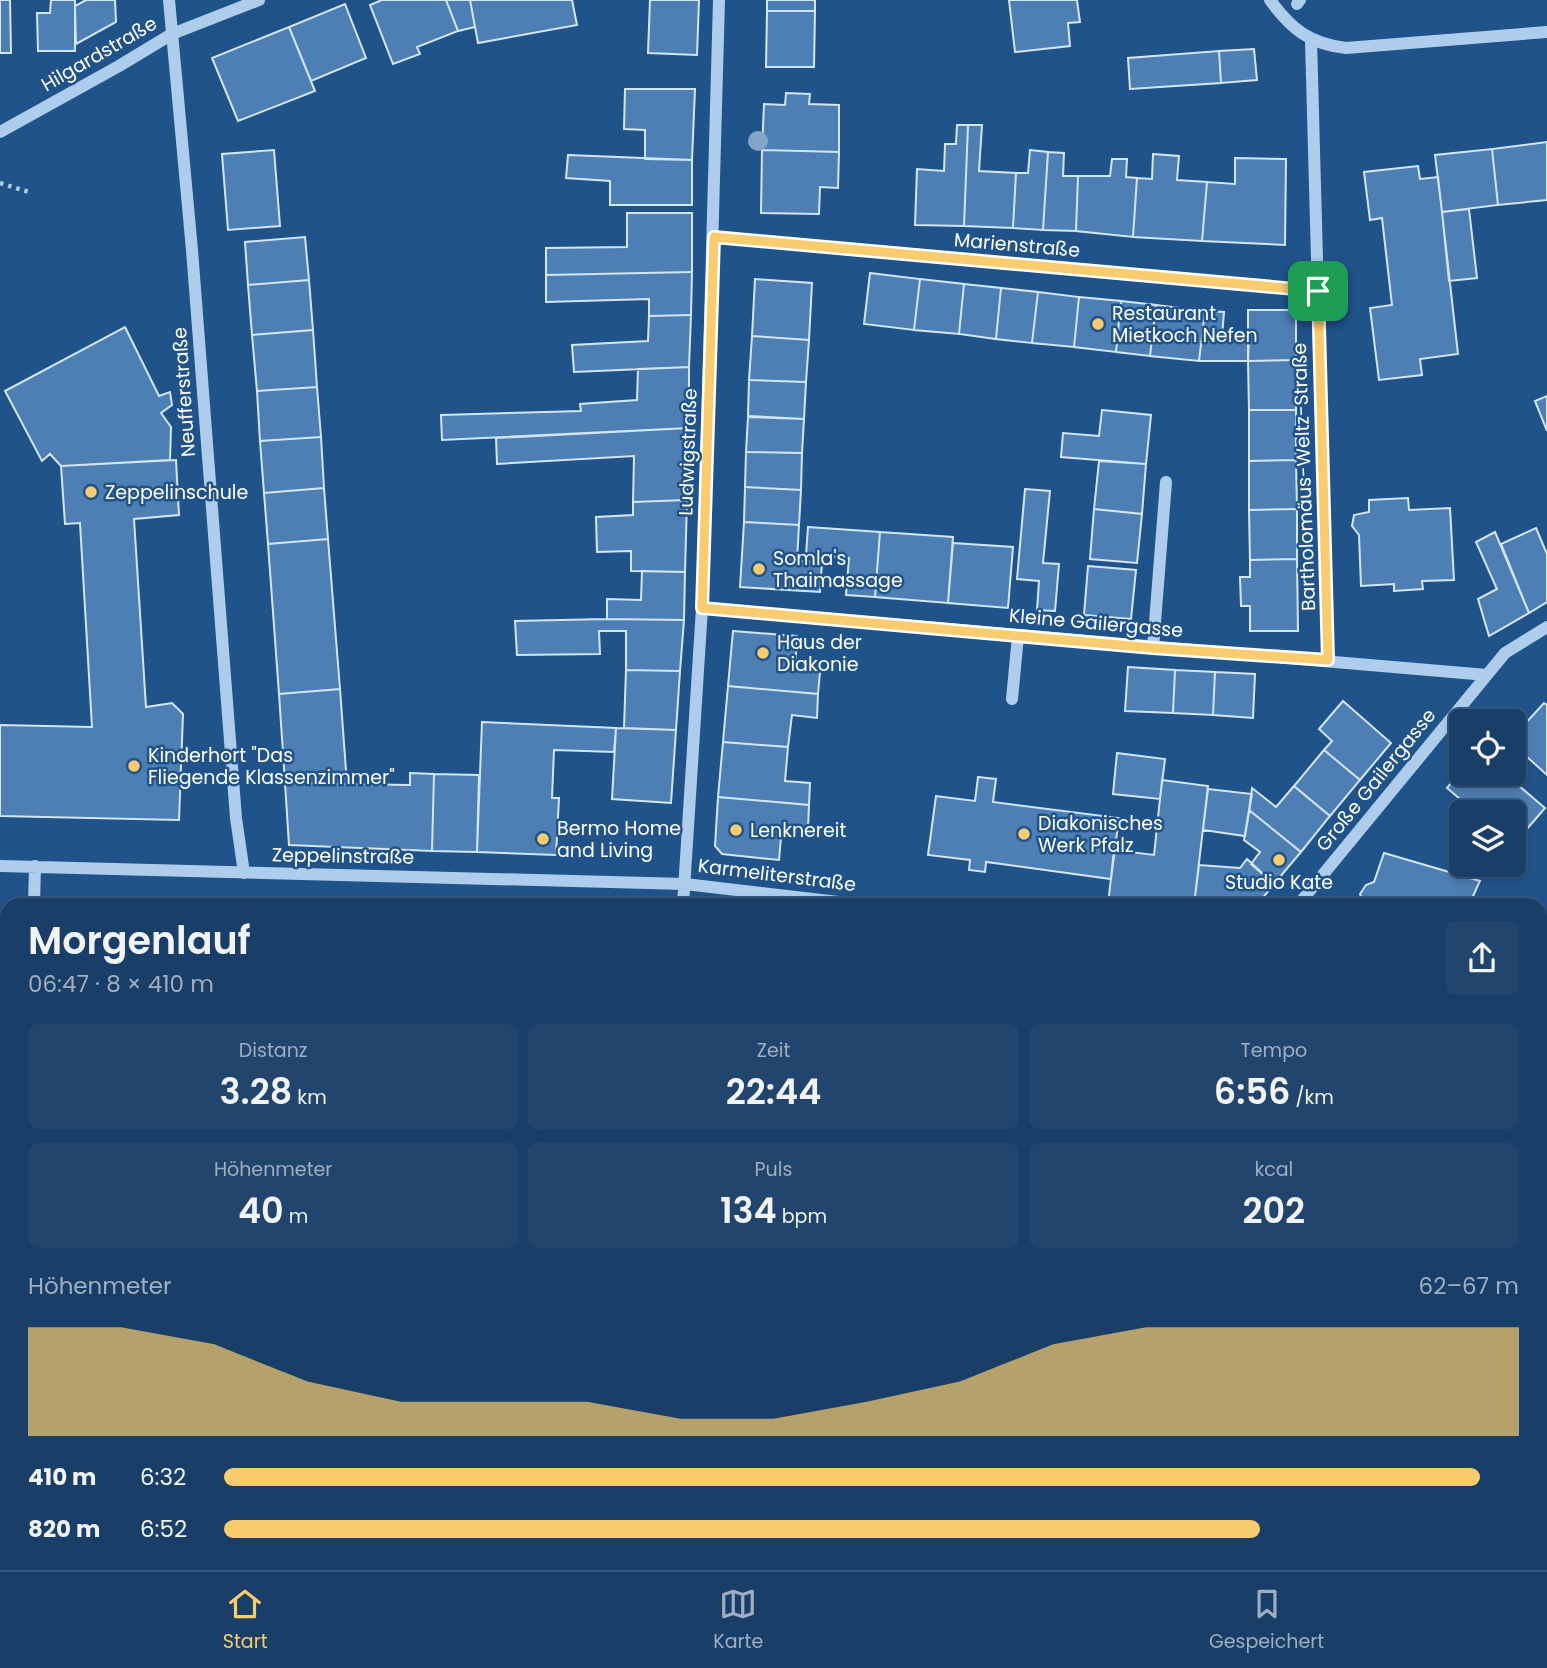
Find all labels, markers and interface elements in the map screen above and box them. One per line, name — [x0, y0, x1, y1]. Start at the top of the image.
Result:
street label: Hilgardstraße — [36, 10, 162, 98]
street label: Marienstraße — [953, 226, 1081, 264]
pin — [1288, 261, 1348, 321]
icon: arrive — [1299, 272, 1337, 310]
place label: Restaurant Mietkoch Nefen — [1112, 300, 1258, 349]
marker: Restaurant Mietkoch Nefen — [1090, 316, 1106, 332]
street label: Neufferstraße — [166, 326, 202, 458]
street label: Bartholomäus-Weltz-Straße — [1286, 342, 1322, 612]
street label: Ludwigstraße — [672, 388, 704, 516]
place label: Zeppelinschule — [105, 479, 248, 506]
marker: Zeppelinschule — [83, 484, 99, 500]
place label: Somla's Thaimassage — [773, 545, 903, 594]
marker: Somla's Thaimassage — [751, 561, 767, 577]
street label: Kleine Gailergasse — [1008, 602, 1184, 644]
place label: Haus der Diakonie — [777, 629, 862, 678]
marker: Haus der Diakonie — [755, 645, 771, 661]
street label: Große Gailergasse — [1310, 703, 1442, 857]
map controls — [1449, 709, 1526, 877]
button: locate — [1449, 709, 1526, 786]
place label: Kinderhort "Das Fliegende Klassenzimmer" — [148, 742, 395, 791]
marker: Kinderhort "Das Fliegende Klassenzimmer" — [126, 758, 142, 774]
button: layers — [1449, 800, 1526, 877]
place label: Diakonisches Werk Pfalz — [1038, 810, 1163, 859]
place label: Bermo Home and Living — [557, 815, 681, 864]
place label: Lenknereit — [750, 817, 846, 844]
marker: Lenknereit — [728, 822, 744, 838]
marker: Diakonisches Werk Pfalz — [1016, 826, 1032, 842]
marker: Bermo Home and Living — [535, 831, 551, 847]
street label: Zeppelinstraße — [272, 841, 414, 871]
street label: Karmeliterstraße — [696, 852, 858, 898]
marker: Studio Kate — [1271, 852, 1287, 868]
place label: Studio Kate — [1225, 869, 1333, 896]
text: Morgenlauf — [28, 914, 251, 967]
button: share — [1445, 921, 1519, 995]
text: 06:47 · 8 × 410 m — [28, 968, 214, 1000]
text: Distanz — [239, 1037, 307, 1064]
text: Zeit — [757, 1037, 790, 1064]
text: Tempo — [1241, 1037, 1307, 1064]
text: 3.28 — [220, 1067, 292, 1116]
text: 22:44 — [726, 1067, 821, 1116]
text: 6:56 — [1214, 1067, 1290, 1116]
text: km — [292, 1084, 327, 1111]
text: /km — [1290, 1084, 1334, 1111]
text: Höhenmeter — [214, 1156, 332, 1183]
text: Puls — [755, 1156, 792, 1183]
text: kcal — [1254, 1156, 1293, 1183]
text: 40 — [238, 1186, 284, 1235]
text: 134 — [720, 1186, 777, 1235]
text: 202 — [1242, 1186, 1305, 1235]
text: m — [284, 1203, 308, 1230]
text: bpm — [777, 1203, 827, 1230]
text: Höhenmeter — [28, 1270, 172, 1302]
text: 62–67 m — [1419, 1270, 1519, 1302]
text: 410 m — [28, 1461, 96, 1493]
text: 6:32 — [140, 1461, 186, 1493]
text: 820 m — [28, 1513, 100, 1545]
text: 6:52 — [140, 1513, 187, 1545]
tab: Start — [223, 1585, 268, 1656]
tab: Karte — [713, 1585, 763, 1656]
tab: Gespeichert — [1209, 1585, 1324, 1656]

